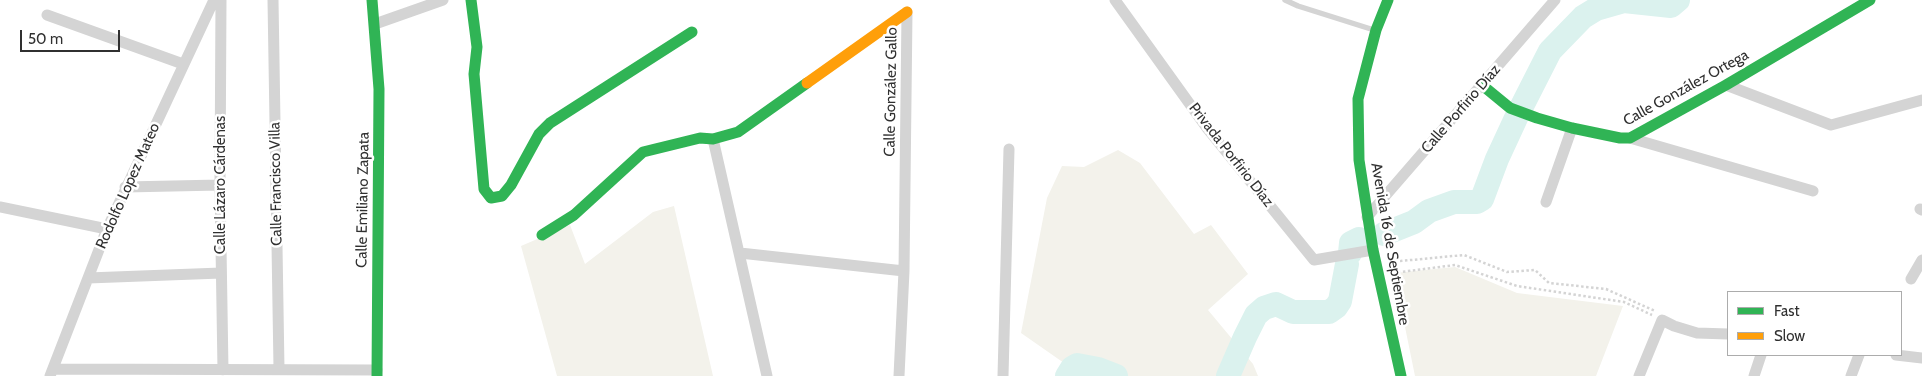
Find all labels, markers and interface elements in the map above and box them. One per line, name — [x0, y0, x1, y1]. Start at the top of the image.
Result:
scale bar — [22, 20, 122, 52]
street label: Calle González Gallo — [881, 27, 901, 157]
text: 50 m — [28, 30, 63, 48]
street label: Calle González Ortega — [1620, 46, 1752, 130]
street label: Calle Porfirio Díaz — [1418, 61, 1504, 157]
street label: Privada Porfirio Díaz — [1185, 99, 1277, 211]
street label: Calle Lázaro Cárdenas — [212, 116, 230, 254]
street label: Rodolfo Lopez Mateo — [92, 120, 164, 252]
street label: Calle Francisco Villa — [266, 122, 286, 246]
street label: Calle Emiliano Zapata — [353, 132, 373, 268]
street label: Avenida 16 de Septiembre — [1367, 161, 1413, 327]
legend — [1727, 291, 1902, 356]
text: Fast — [1774, 302, 1799, 320]
text: Slow — [1774, 327, 1805, 345]

